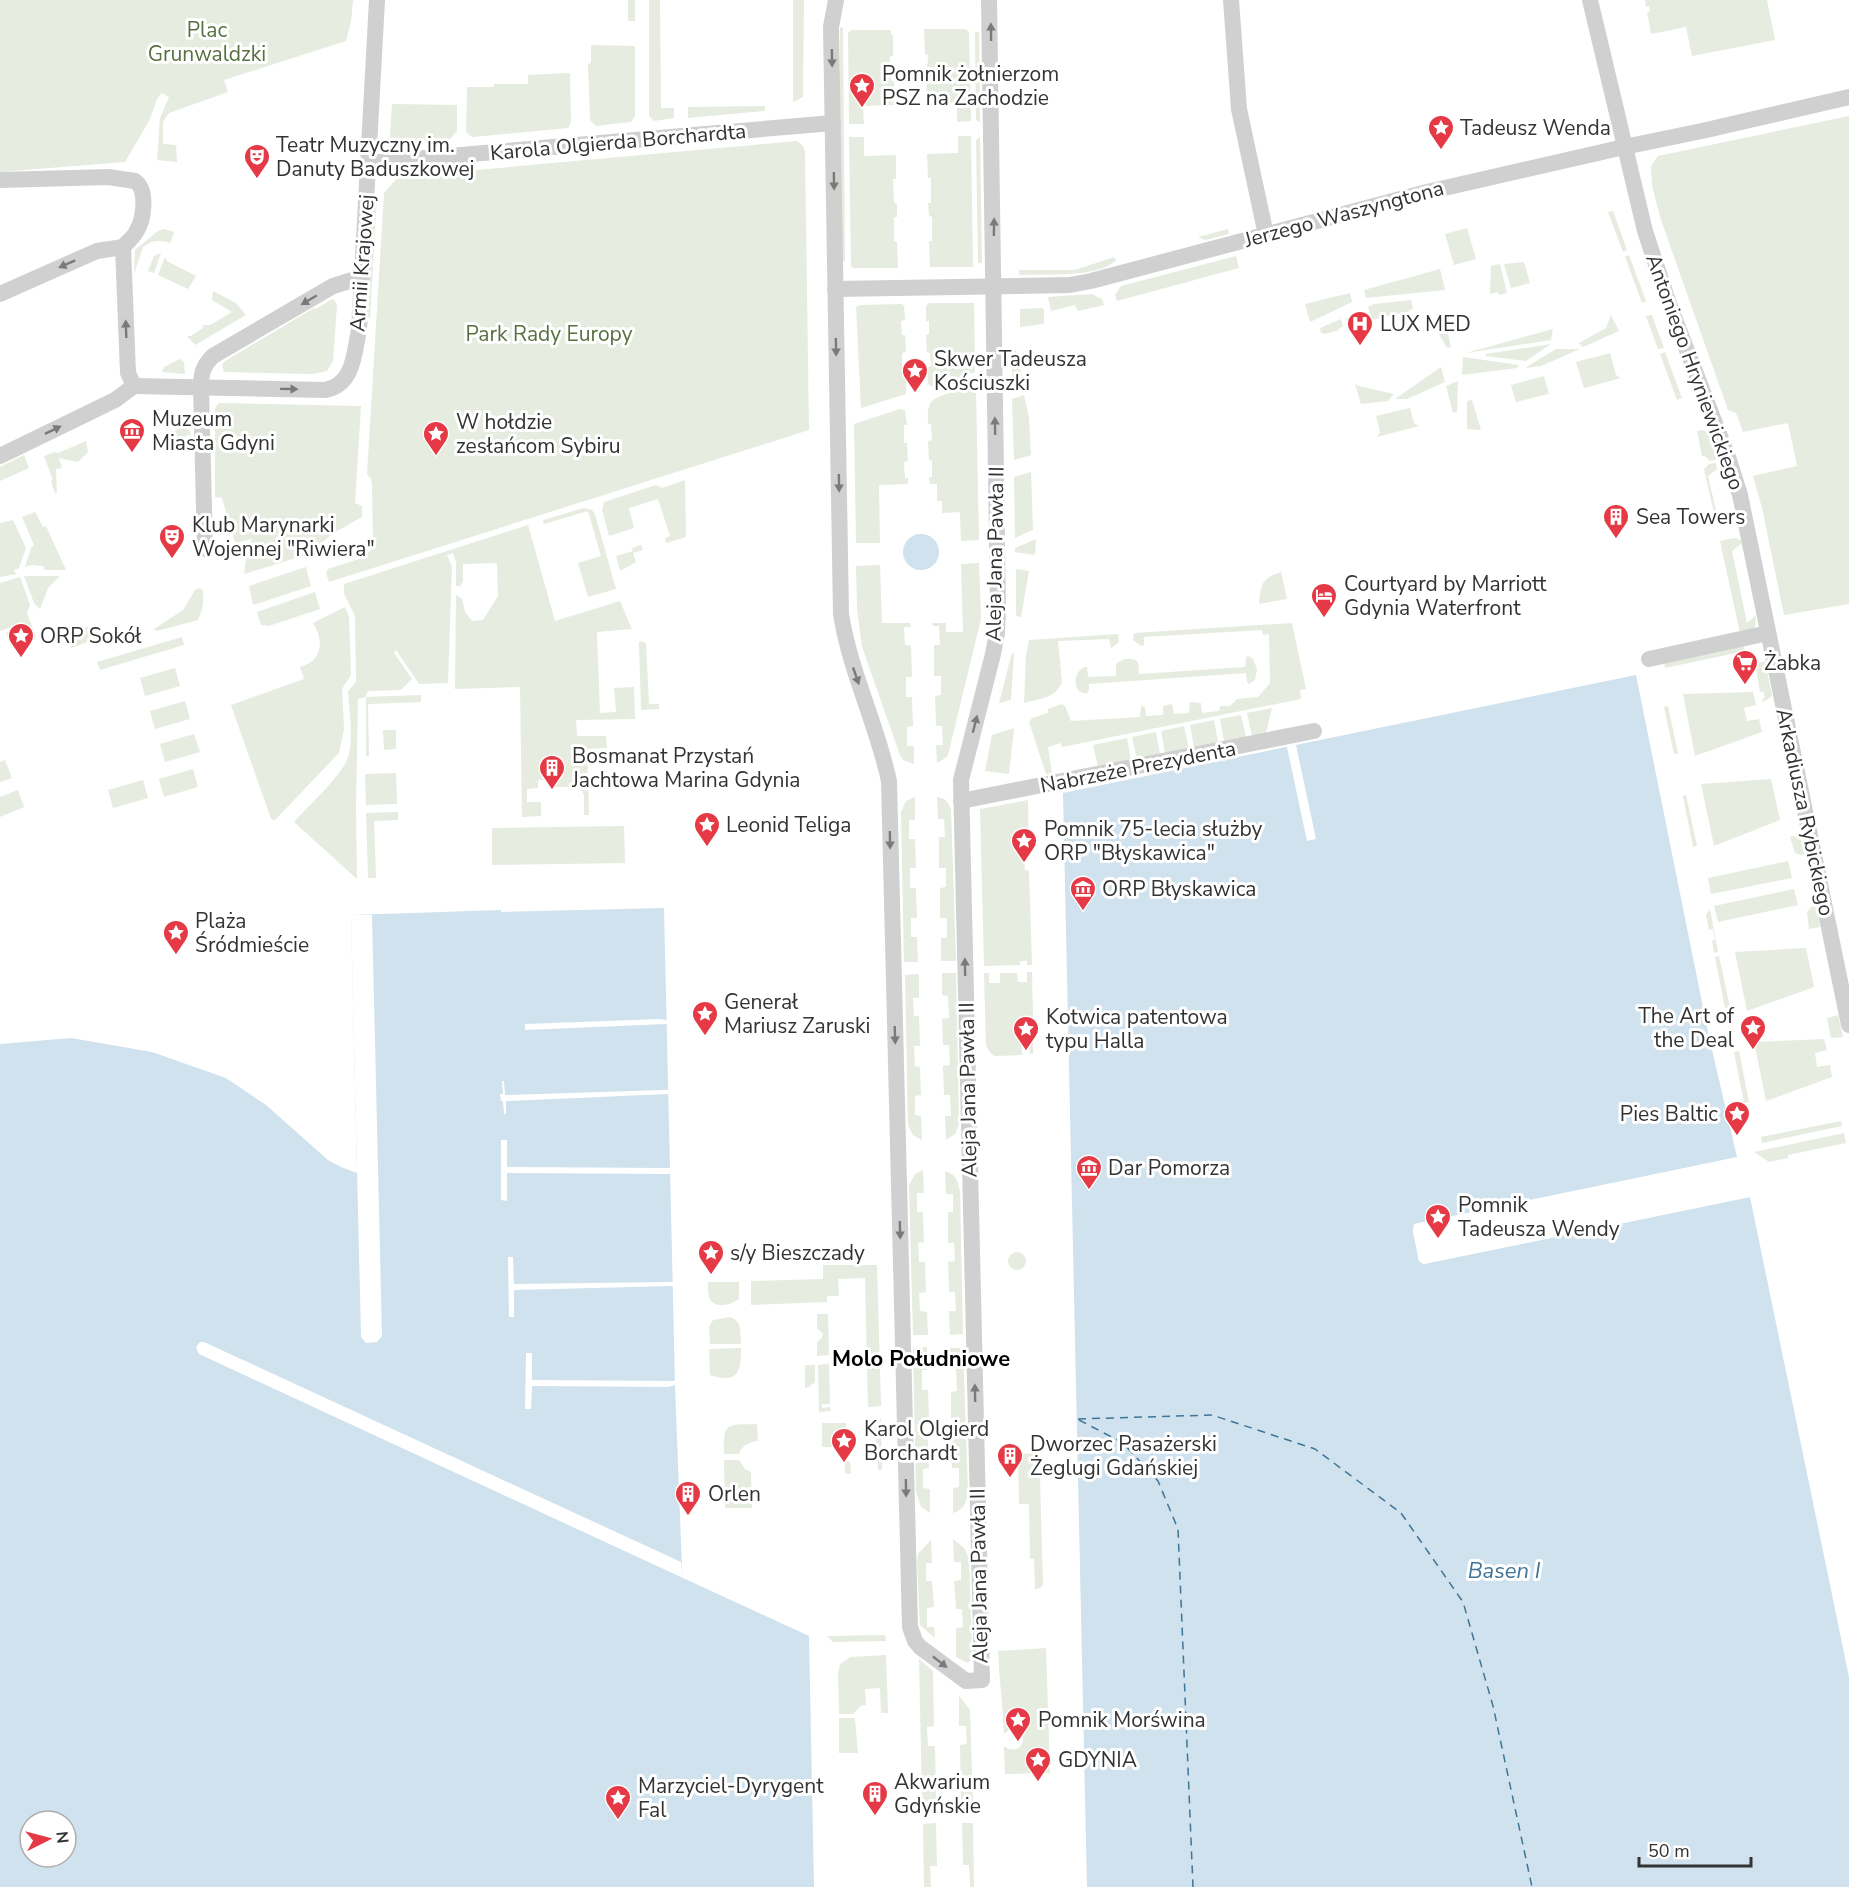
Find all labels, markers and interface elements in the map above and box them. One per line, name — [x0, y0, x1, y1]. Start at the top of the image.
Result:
park label: Plac Grunwaldzki — [148, 16, 266, 68]
one-way arrow — [986, 23, 996, 42]
one-way arrow — [827, 49, 837, 68]
place label: Pomnik żołnierzom PSZ na Zachodzie — [882, 60, 1059, 112]
place icon: Pomnik żołnierzom PSZ na Zachodzie — [847, 71, 877, 109]
place icon: Tadeusz Wenda — [1426, 113, 1456, 151]
place label: Tadeusz Wenda — [1460, 114, 1611, 142]
street label: Karola Olgierda Borchardta — [489, 117, 747, 167]
place label: Teatr Muzyczny im. Danuty Baduszkowej — [276, 131, 475, 183]
theatre icon: Teatr Muzyczny im. Danuty Baduszkowej — [242, 142, 272, 180]
one-way arrow — [829, 172, 839, 191]
street label: Jerzego Waszyngtona — [1240, 174, 1447, 254]
street label: Armii Krajowej — [343, 193, 381, 333]
one-way arrow — [989, 218, 998, 237]
street label: Antoniego Hryniewickiego — [1639, 250, 1751, 494]
one-way arrow — [59, 260, 76, 269]
one-way arrow — [300, 295, 317, 305]
hospital icon: LUX MED — [1345, 309, 1375, 347]
place label: LUX MED — [1380, 310, 1471, 338]
one-way arrow — [122, 319, 131, 338]
park label: Park Rady Europy — [466, 320, 633, 348]
one-way arrow — [831, 338, 841, 357]
place label: Skwer Tadeusza Kościuszki — [934, 345, 1087, 397]
place icon: Skwer Tadeusza Kościuszki — [900, 356, 930, 394]
one-way arrow — [280, 384, 299, 394]
place label: Muzeum Miasta Gdyni — [152, 405, 275, 457]
place label: W hołdzie zesłańcom Sybiru — [456, 408, 621, 460]
museum icon: Muzeum Miasta Gdyni — [117, 416, 147, 454]
one-way arrow — [990, 417, 1000, 436]
place icon: W hołdzie zesłańcom Sybiru — [421, 419, 451, 457]
one-way arrow — [44, 426, 61, 435]
street label: Aleja Jana Pawła II — [979, 466, 1011, 642]
one-way arrow — [834, 474, 844, 493]
building icon: Sea Towers — [1601, 502, 1631, 540]
place label: Sea Towers — [1636, 503, 1745, 531]
place label: Klub Marynarki Wojennej "Riwiera" — [192, 511, 375, 563]
theatre icon: Klub Marynarki Wojennej "Riwiera" — [157, 522, 187, 560]
place label: Courtyard by Marriott Gdynia Waterfront — [1344, 570, 1547, 622]
hotel icon: Courtyard by Marriott Gdynia Waterfront — [1309, 581, 1339, 619]
place icon: ORP Sokół — [6, 621, 36, 659]
place label: ORP Sokół — [40, 622, 142, 650]
supermarket icon: Żabka — [1730, 648, 1760, 686]
place label: Żabka — [1764, 649, 1821, 677]
one-way arrow — [852, 667, 861, 685]
street label: Arkadiusza Rybickiego — [1769, 706, 1841, 918]
one-way arrow — [971, 714, 981, 733]
street label: Nabrzeże Prezydenta — [1038, 734, 1238, 800]
place label: Bosmanat Przystań Jachtowa Marina Gdynia — [571, 742, 800, 794]
building icon: Bosmanat Przystań Jachtowa Marina Gdynia — [537, 753, 567, 791]
place icon: Leonid Teliga — [692, 810, 722, 848]
place label: Leonid Teliga — [726, 811, 851, 839]
place label: Pomnik 75-lecia służby ORP "Błyskawica" — [1044, 815, 1263, 867]
place icon: Pomnik 75-lecia służby ORP "Błyskawica" — [1009, 826, 1039, 864]
one-way arrow — [886, 830, 895, 849]
museum icon: ORP Błyskawica — [1068, 874, 1098, 912]
place label: ORP Błyskawica — [1102, 875, 1256, 903]
place label: Plaża Śródmieście — [195, 907, 309, 959]
place icon: Plaża Śródmieście — [161, 918, 191, 956]
one-way arrow — [961, 957, 970, 976]
place label: Generał Mariusz Zaruski — [724, 988, 870, 1040]
place icon: Generał Mariusz Zaruski — [690, 999, 720, 1037]
street label: Aleja Jana Pawła II — [952, 1002, 984, 1178]
place label: The Art of the Deal — [1638, 1002, 1735, 1054]
place label: Kotwica patentowa typu Halla — [1046, 1003, 1228, 1055]
place icon: The Art of the Deal — [1738, 1013, 1768, 1051]
place icon: Kotwica patentowa typu Halla — [1011, 1014, 1041, 1052]
one-way arrow — [890, 1025, 900, 1044]
place icon: Pies Baltic — [1722, 1099, 1752, 1137]
place label: Pies Baltic — [1620, 1100, 1718, 1128]
museum icon: Dar Pomorza — [1074, 1153, 1104, 1191]
place label: Dar Pomorza — [1108, 1154, 1230, 1182]
place label: Pomnik Tadeusza Wendy — [1458, 1191, 1620, 1243]
place icon: Pomnik Tadeusza Wendy — [1423, 1202, 1453, 1240]
one-way arrow — [895, 1220, 905, 1239]
place icon: s/y Bieszczady — [696, 1238, 726, 1276]
place label: s/y Bieszczady — [730, 1239, 865, 1267]
district label: Molo Południowe — [832, 1344, 1010, 1374]
one-way arrow — [970, 1383, 980, 1402]
place label: Karol Olgierd Borchardt — [864, 1415, 989, 1467]
place icon: Karol Olgierd Borchardt — [829, 1426, 859, 1464]
place label: Dworzec Pasażerski Żeglugi Gdańskiej — [1030, 1430, 1217, 1482]
building icon: Dworzec Pasażerski Żeglugi Gdańskiej — [995, 1441, 1025, 1479]
one-way arrow — [901, 1478, 911, 1497]
building icon: Orlen — [673, 1479, 703, 1517]
place label: Orlen — [708, 1480, 761, 1508]
street label: Aleja Jana Pawła II — [963, 1488, 995, 1664]
water label: Basen I — [1468, 1556, 1541, 1586]
one-way arrow — [932, 1656, 948, 1669]
place icon: Pomnik Morświna — [1003, 1705, 1033, 1743]
place label: Pomnik Morświna — [1038, 1706, 1206, 1734]
place icon: GDYNIA — [1023, 1745, 1053, 1783]
place label: GDYNIA — [1058, 1746, 1137, 1774]
place label: Akwarium Gdyńskie — [894, 1768, 990, 1820]
place label: Marzyciel-Dyrygent Fal — [638, 1772, 824, 1824]
building icon: Akwarium Gdyńskie — [860, 1779, 890, 1817]
place icon: Marzyciel-Dyrygent Fal — [603, 1783, 633, 1821]
north arrow — [18, 1809, 78, 1869]
text: N — [50, 1830, 73, 1845]
scale bar — [1639, 1830, 1752, 1868]
text: 50 m — [1648, 1839, 1690, 1863]

